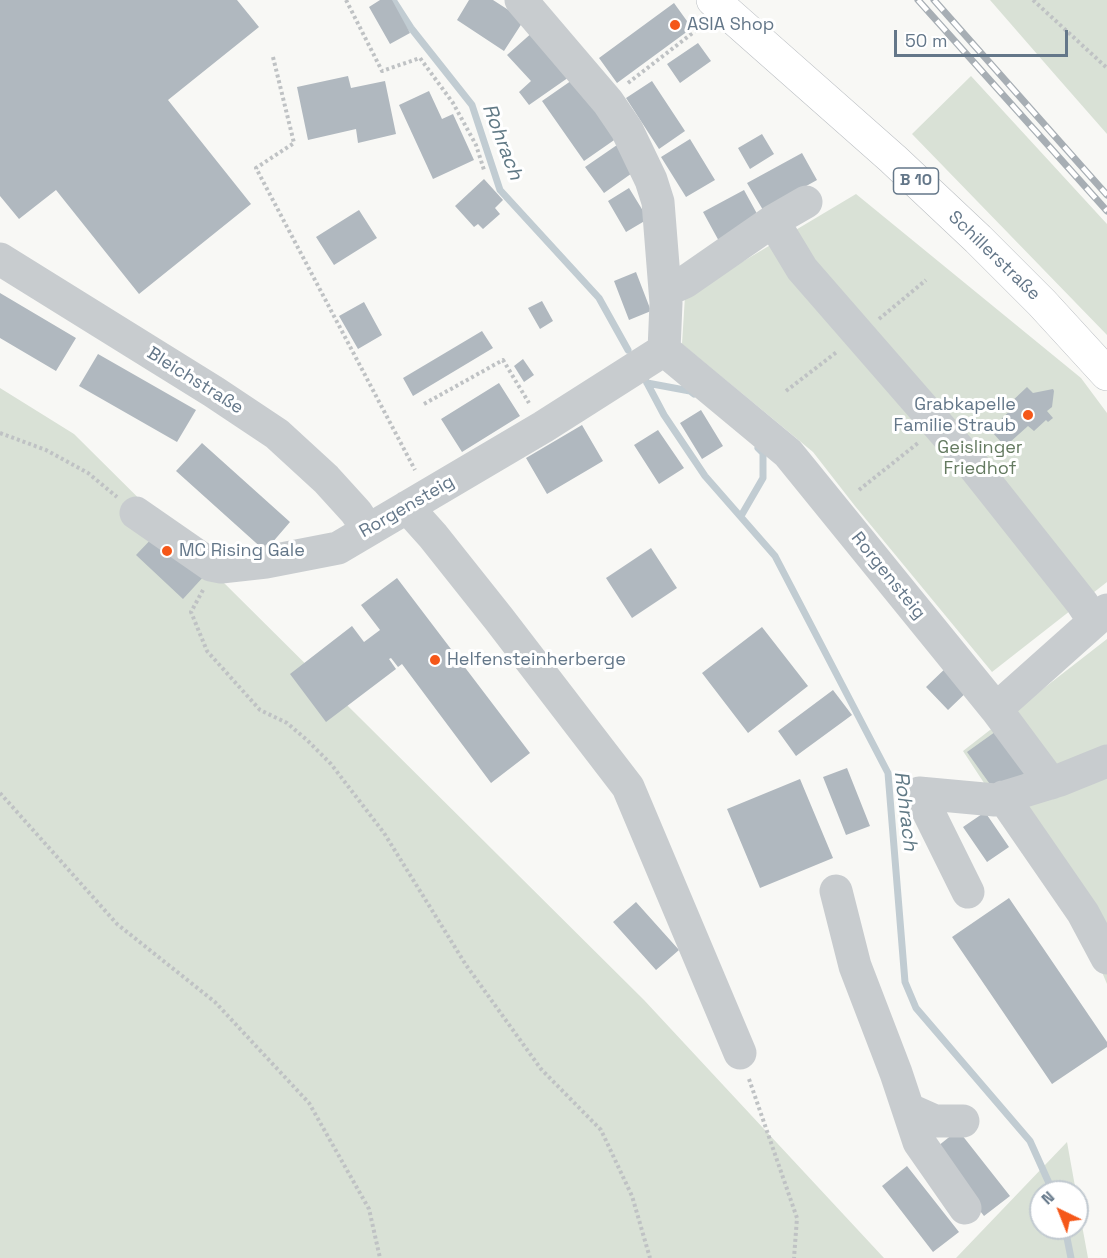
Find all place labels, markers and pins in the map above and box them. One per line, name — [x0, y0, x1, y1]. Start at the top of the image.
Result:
place label: ASIA Shop — [687, 14, 774, 36]
marker: ASIA Shop — [668, 18, 682, 32]
place label: Grabkapelle Familie Straub — [894, 394, 1016, 436]
marker: Grabkapelle Familie Straub — [1021, 408, 1035, 422]
place label: MC Rising Gale — [179, 540, 305, 562]
marker: MC Rising Gale — [160, 544, 174, 558]
place label: Helfensteinherberge — [447, 649, 626, 671]
marker: Helfensteinherberge — [428, 653, 442, 667]

